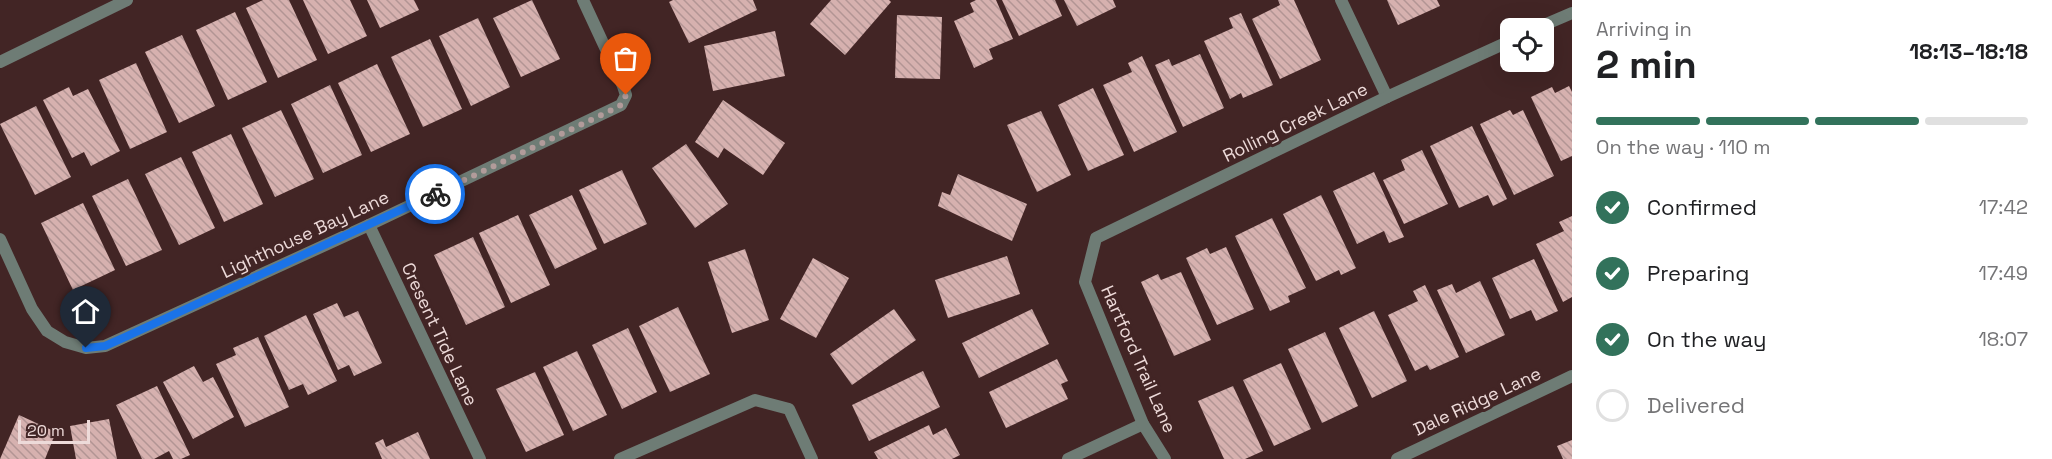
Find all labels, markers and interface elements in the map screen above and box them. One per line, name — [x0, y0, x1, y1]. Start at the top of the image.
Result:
text: Arriving in — [1596, 16, 1692, 42]
map controls — [1500, 18, 1554, 72]
button: locate — [1500, 18, 1554, 72]
pin — [600, 33, 651, 95]
text: 18:13–18:18 — [1909, 37, 2028, 65]
text: 2 min — [1596, 40, 1697, 89]
icon: bag — [609, 42, 642, 75]
street label: Rolling Creek Lane — [1219, 77, 1371, 167]
text: On the way · 110 m — [1596, 134, 1770, 160]
courier — [405, 164, 465, 224]
icon: bike — [419, 178, 452, 211]
street label: Lighthouse Bay Lane — [218, 185, 392, 283]
icon: check — [1596, 191, 1629, 224]
text: Confirmed — [1647, 193, 1757, 221]
text: 17:42 — [1979, 194, 2028, 220]
icon: check — [1596, 257, 1629, 290]
street label: Cresent Tide Lane — [397, 259, 483, 409]
text: Preparing — [1647, 259, 1749, 287]
text: 17:49 — [1979, 260, 2028, 286]
street label: Hartford Trail Lane — [1096, 282, 1182, 436]
pin — [60, 286, 111, 348]
icon: home — [69, 295, 102, 328]
icon: check — [1596, 323, 1629, 356]
text: On the way — [1647, 325, 1766, 353]
text: 18:07 — [1978, 326, 2028, 352]
street label: Dale Ridge Lane — [1410, 361, 1544, 441]
text: Delivered — [1647, 391, 1745, 419]
scale bar — [18, 417, 90, 444]
text: 20 m — [27, 420, 65, 441]

